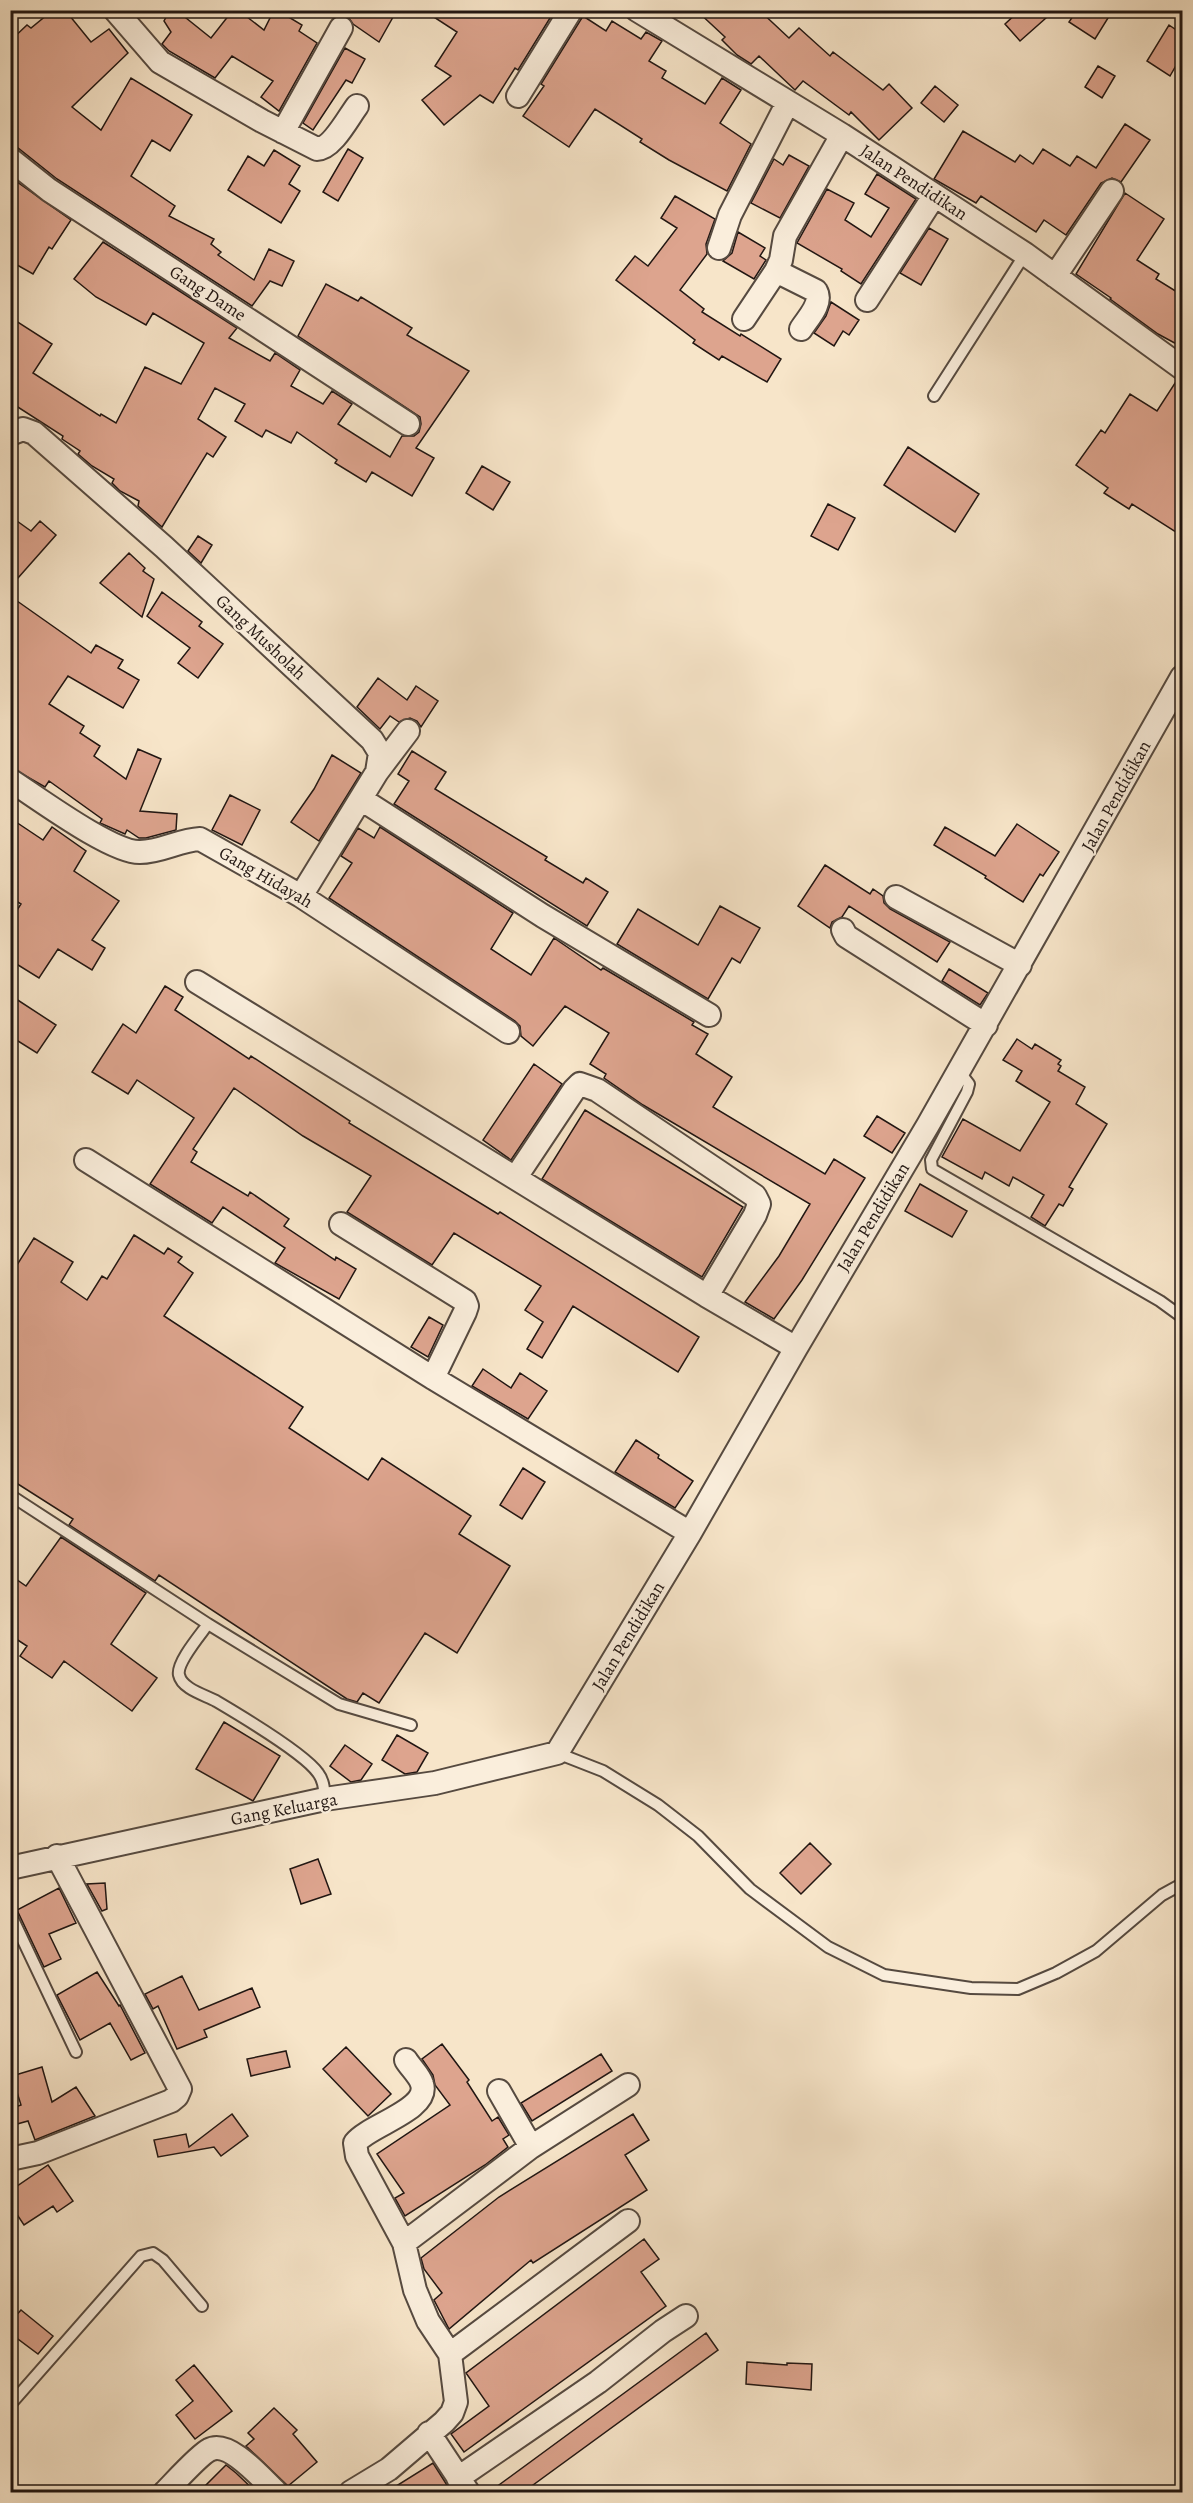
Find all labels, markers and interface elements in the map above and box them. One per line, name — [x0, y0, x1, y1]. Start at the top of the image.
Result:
street label: Jalan Pendidikan — [856, 138, 972, 226]
street label: Gang Dame — [165, 259, 251, 327]
street label: Gang Musholah — [211, 589, 312, 685]
street label: Jalan Pendidikan — [1076, 736, 1156, 856]
street label: Gang Hidayah — [215, 840, 318, 914]
street label: Jalan Pendidikan — [831, 1158, 915, 1276]
street label: Jalan Pendidikan — [586, 1577, 670, 1695]
street label: Gang Keluarga — [229, 1787, 340, 1831]

